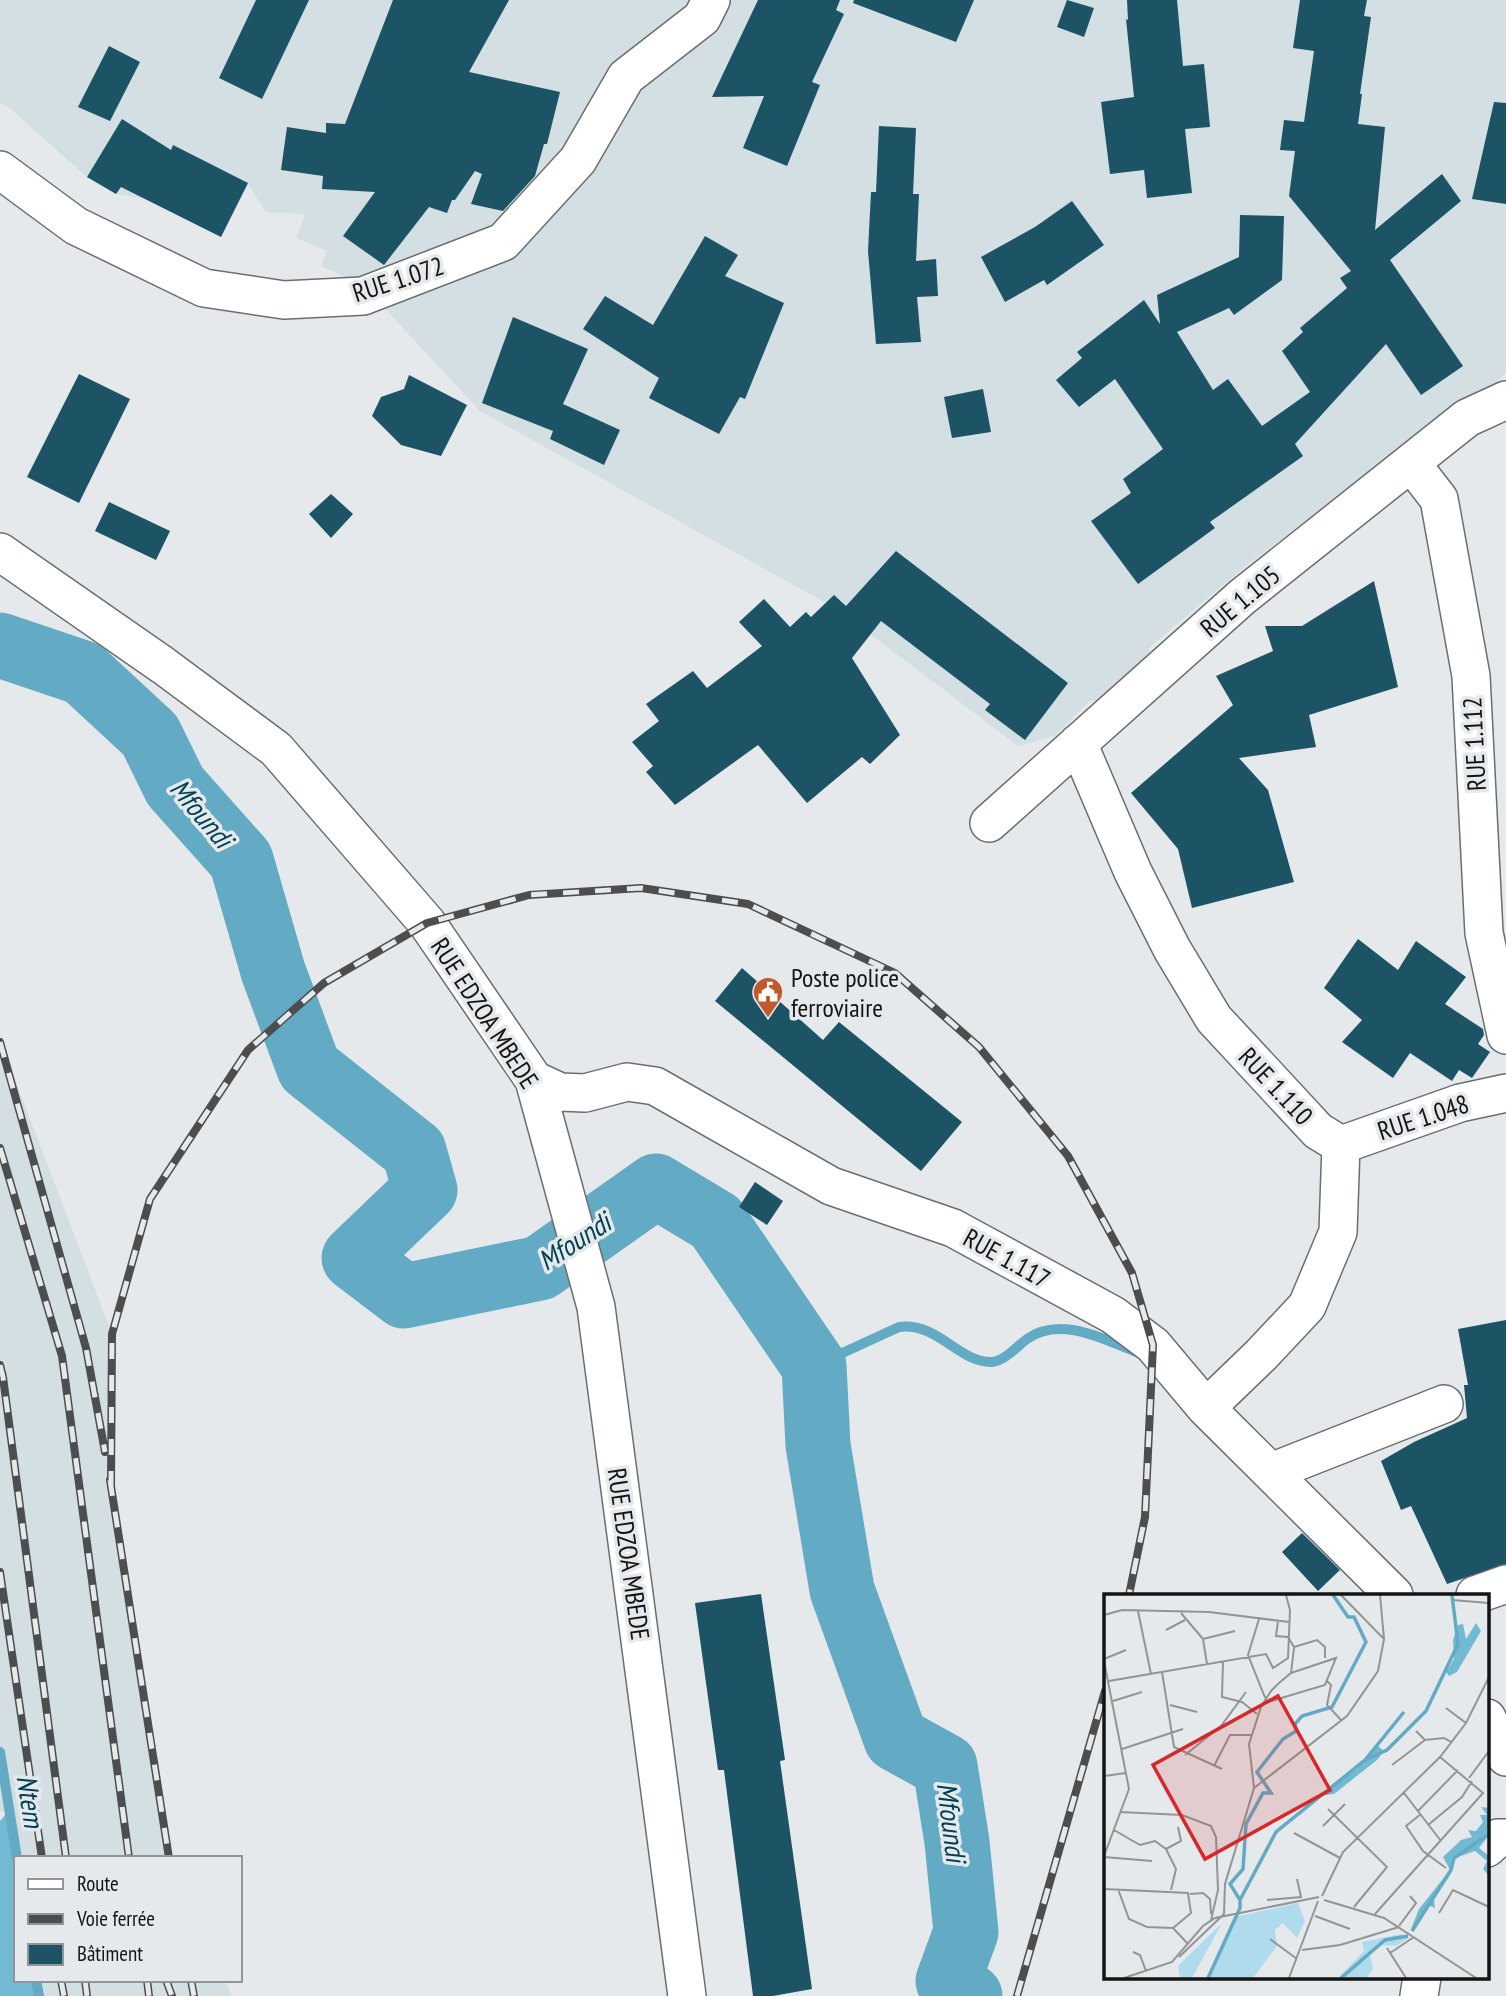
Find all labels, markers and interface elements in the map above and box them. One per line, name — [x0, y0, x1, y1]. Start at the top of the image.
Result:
street label: RUE 1.072 — [348, 249, 448, 309]
street label: RUE 1.105 — [1193, 558, 1287, 644]
street label: RUE 1.112 — [1455, 696, 1493, 792]
water label: Mfoundi — [162, 771, 244, 858]
street label: RUE EDZOA MBEDE — [424, 931, 546, 1095]
place label: Poste police ferroviaire — [791, 961, 899, 1024]
public building icon: Poste police ferroviaire — [751, 975, 785, 1019]
street label: RUE 1.110 — [1232, 1040, 1320, 1132]
street label: RUE 1.048 — [1373, 1087, 1473, 1147]
water label: Mfoundi — [531, 1202, 621, 1278]
street label: RUE 1.117 — [958, 1221, 1056, 1295]
street label: RUE EDZOA MBEDE — [601, 1466, 657, 1642]
inset map — [1104, 1594, 1488, 1979]
water label: Ntem — [9, 1772, 54, 1831]
water label: Mfoundi — [929, 1780, 976, 1868]
legend — [14, 1856, 242, 1982]
text: Route — [77, 1870, 119, 1897]
text: Voie ferrée — [76, 1905, 155, 1932]
text: Bâtiment — [77, 1940, 143, 1967]

